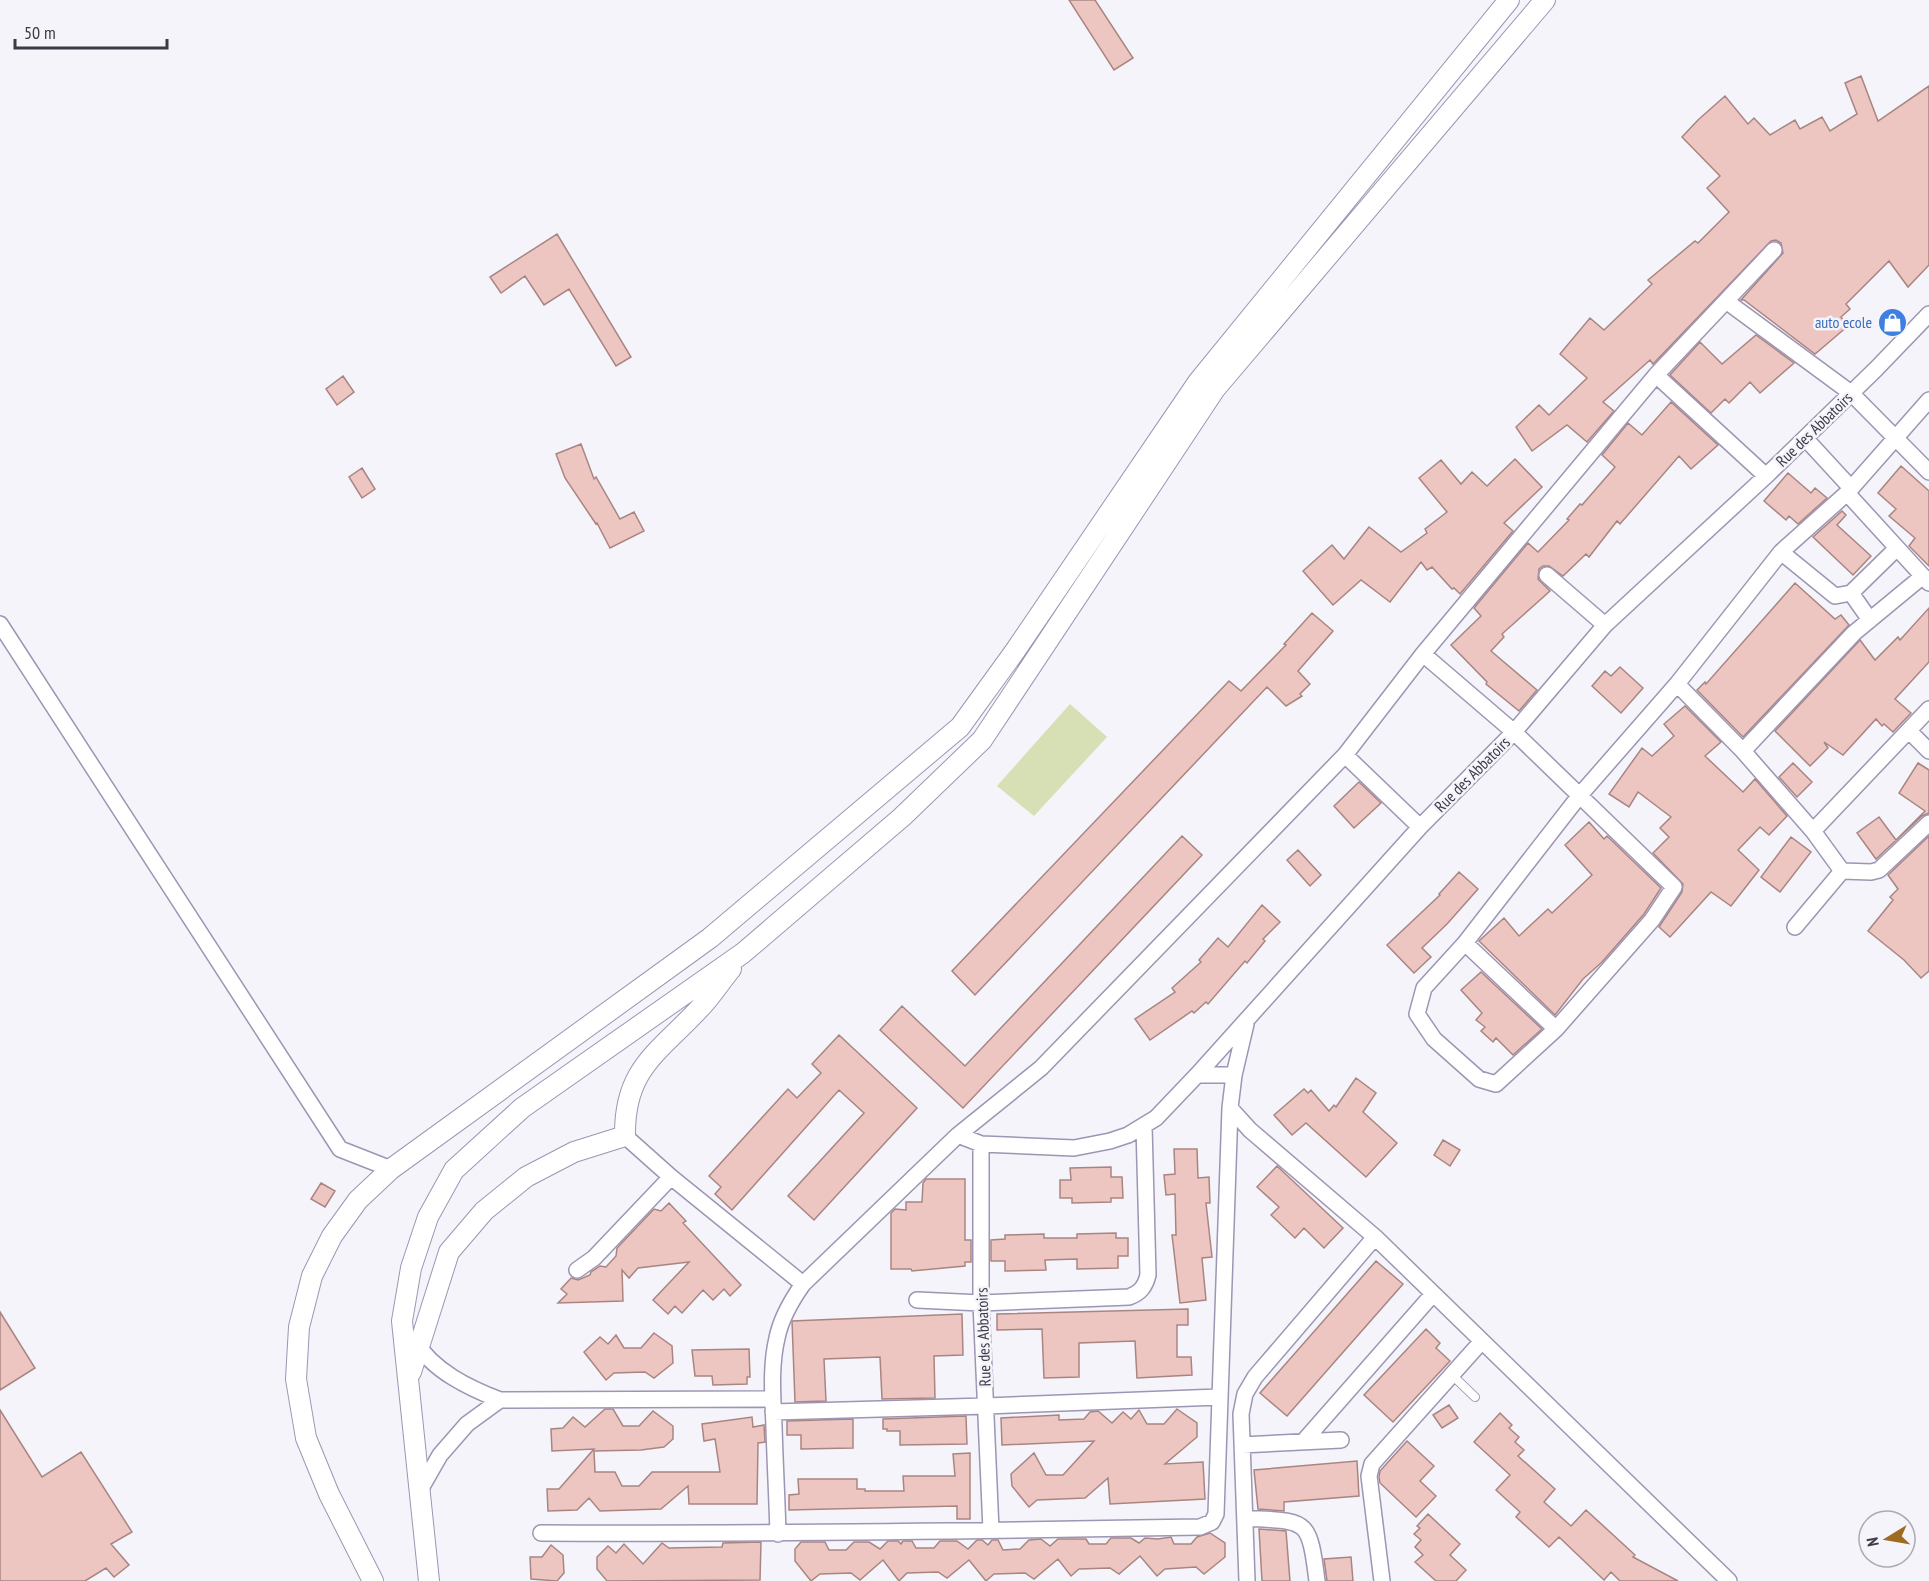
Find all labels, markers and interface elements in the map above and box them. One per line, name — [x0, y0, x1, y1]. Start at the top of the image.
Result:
scale bar — [15, 12, 166, 50]
text: 50 m — [24, 21, 56, 44]
shop icon: auto ecole — [1877, 306, 1909, 338]
place label: auto ecole — [1815, 312, 1872, 332]
street label: Rue des Abbatoirs — [1772, 387, 1856, 471]
street label: Rue des Abbatoirs — [1430, 732, 1514, 816]
street label: Rue des Abbatoirs — [971, 1287, 995, 1387]
north arrow — [1857, 1509, 1917, 1569]
text: N — [1862, 1536, 1883, 1548]

